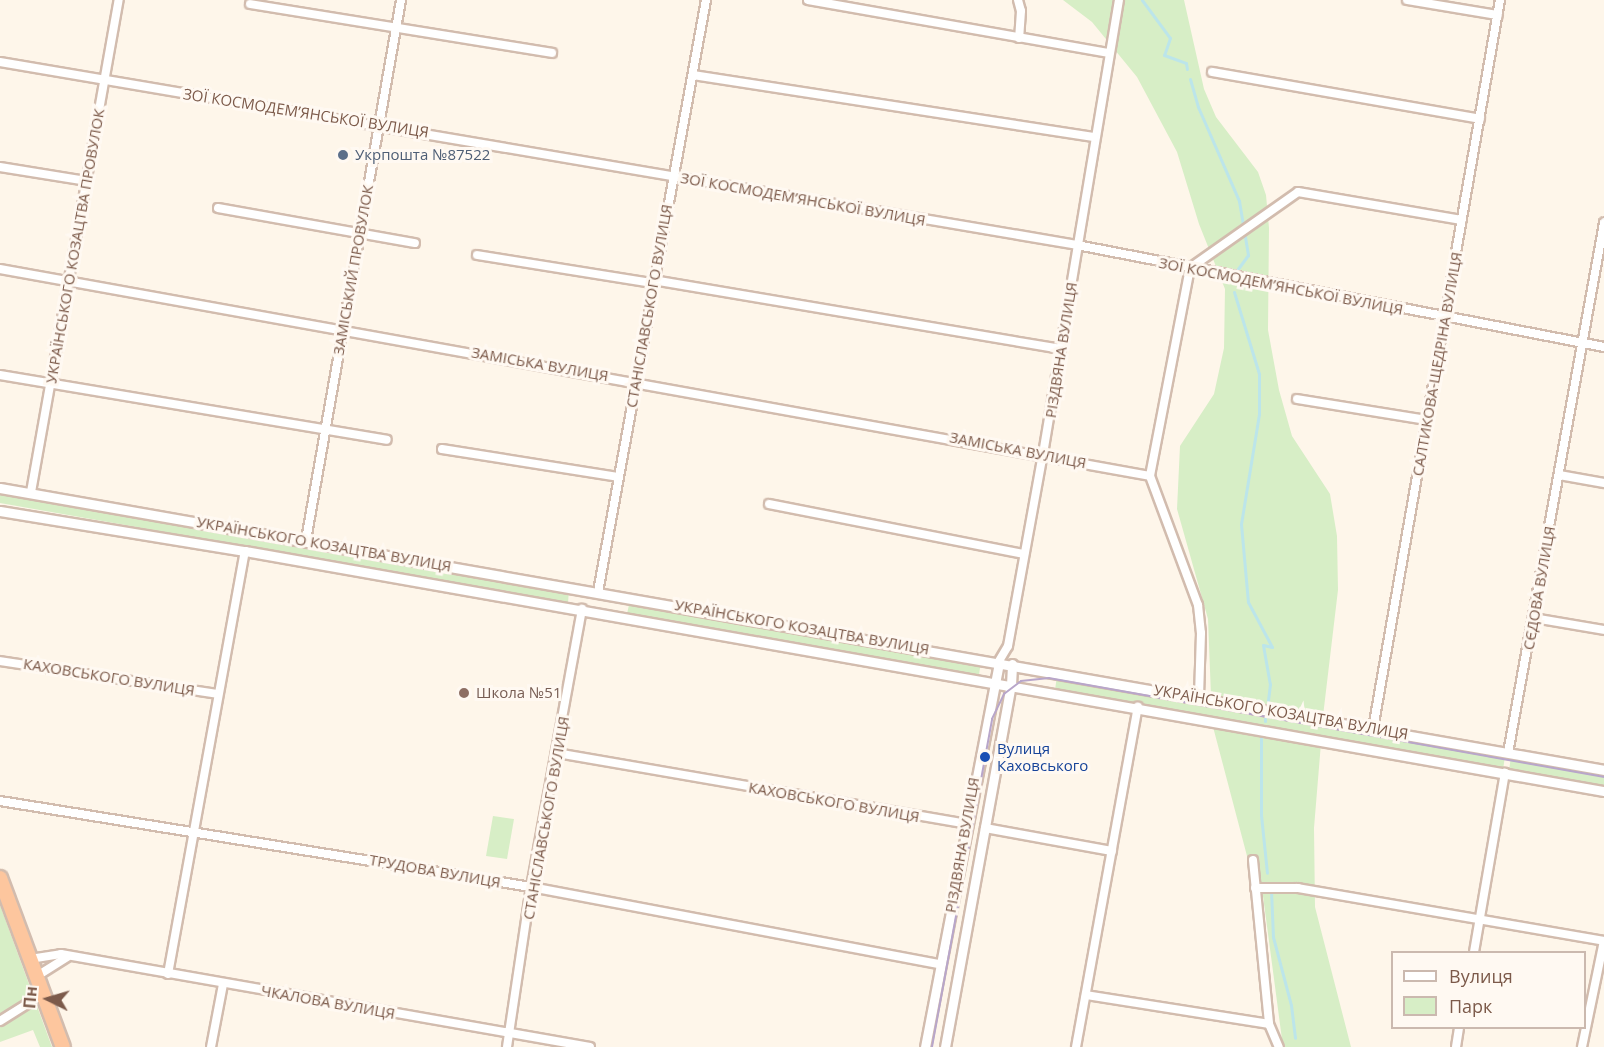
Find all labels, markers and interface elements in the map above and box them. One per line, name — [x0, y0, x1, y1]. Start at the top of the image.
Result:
street label: ЗОЇ КОСМОДЕМ’ЯНСЬКОЇ ВУЛИЦЯ — [182, 85, 430, 141]
street label: УКРАЇНСЬКОГО КОЗАЦТВА ПРОВУЛОК — [42, 107, 108, 385]
place label: Укрпошта №87522 — [355, 146, 490, 164]
marker: Укрпошта №87522 — [336, 148, 350, 162]
street label: ЗОЇ КОСМОДЕМ’ЯНСЬКОЇ ВУЛИЦЯ — [679, 169, 927, 229]
street label: ЗАМІСЬКИЙ ПРОВУЛОК — [329, 183, 377, 357]
street label: СТАНІСЛАВСЬКОГО ВУЛИЦЯ — [622, 203, 676, 409]
street label: САЛТИКОВА-ЩЕДРІНА ВУЛИЦЯ — [1408, 251, 1466, 477]
street label: ЗОЇ КОСМОДЕМ’ЯНСЬКОЇ ВУЛИЦЯ — [1157, 253, 1405, 319]
street label: РІЗДВЯНА ВУЛИЦЯ — [1041, 281, 1081, 419]
street label: ЗАМІСЬКА ВУЛИЦЯ — [470, 343, 610, 385]
street label: ЗАМІСЬКА ВУЛИЦЯ — [948, 428, 1088, 472]
street label: УКРАЇНСЬКОГО КОЗАЦТВА ВУЛИЦЯ — [195, 513, 453, 575]
street label: СЄДОВА ВУЛИЦЯ — [1519, 525, 1559, 651]
street label: УКРАЇНСЬКОГО КОЗАЦТВА ВУЛИЦЯ — [673, 596, 931, 658]
street label: КАХОВСЬКОГО ВУЛИЦЯ — [22, 655, 196, 699]
street label: УКРАЇНСЬКОГО КОЗАЦТВА ВУЛИЦЯ — [1152, 681, 1410, 743]
place label: Школа №51 — [476, 684, 561, 702]
marker: Школа №51 — [457, 686, 471, 700]
street label: СТАНІСЛАВСЬКОГО ВУЛИЦЯ — [519, 715, 573, 921]
place label: Вулиця Каховського — [997, 739, 1088, 774]
marker: Вулиця Каховського — [978, 750, 992, 764]
street label: РІЗДВЯНА ВУЛИЦЯ — [941, 776, 983, 914]
street label: КАХОВСЬКОГО ВУЛИЦЯ — [747, 778, 921, 826]
street label: ТРУДОВА ВУЛИЦЯ — [368, 851, 502, 891]
legend — [1391, 951, 1586, 1029]
text: Вулиця — [1449, 964, 1513, 988]
north arrow — [18, 969, 78, 1029]
street label: ЧКАЛОВА ВУЛИЦЯ — [260, 981, 396, 1023]
text: Пн — [18, 985, 42, 1010]
text: Парк — [1449, 994, 1492, 1018]

